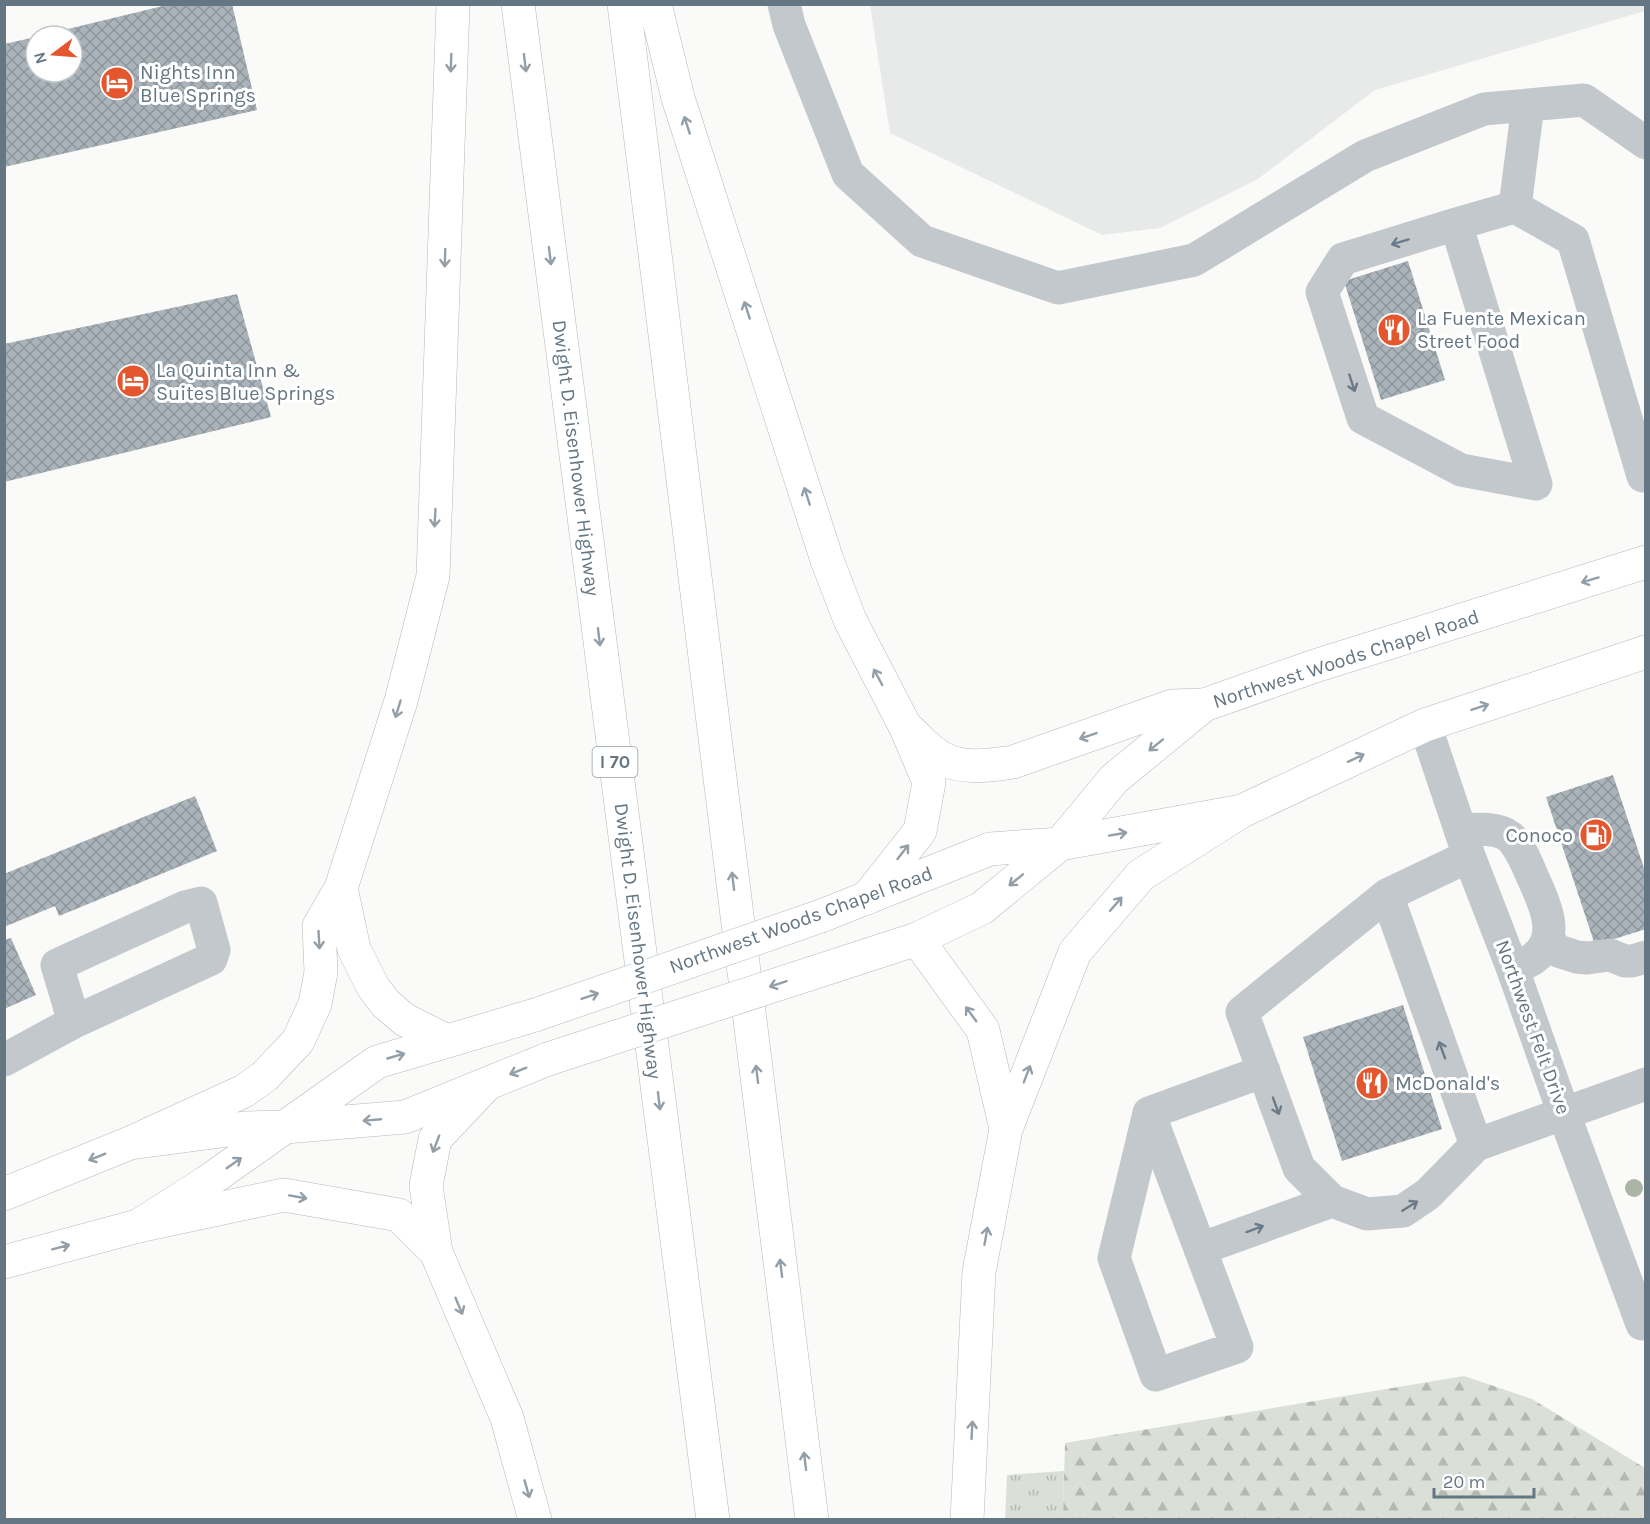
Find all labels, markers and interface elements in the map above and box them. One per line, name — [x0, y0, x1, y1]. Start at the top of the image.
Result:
north arrow — [24, 24, 84, 84]
text: N — [29, 50, 51, 66]
one-way arrow — [445, 52, 457, 72]
one-way arrow — [520, 52, 531, 72]
place label: Nights Inn Blue Springs — [140, 61, 256, 107]
hotel icon: Nights Inn Blue Springs — [99, 65, 135, 101]
one-way arrow — [680, 116, 691, 135]
one-way arrow — [1391, 237, 1410, 248]
one-way arrow — [545, 246, 556, 265]
one-way arrow — [439, 247, 450, 267]
one-way arrow — [740, 301, 751, 320]
place label: La Fuente Mexican Street Food — [1417, 307, 1586, 353]
restaurant icon: La Fuente Mexican Street Food — [1376, 312, 1412, 348]
street label: Dwight D. Eisenhower Highway — [548, 319, 604, 597]
place label: La Quinta Inn & Suites Blue Springs — [156, 359, 335, 405]
hotel icon: La Quinta Inn & Suites Blue Springs — [115, 363, 151, 399]
one-way arrow — [1347, 373, 1358, 392]
one-way arrow — [800, 487, 811, 506]
one-way arrow — [430, 508, 441, 528]
one-way arrow — [1581, 575, 1600, 586]
street label: Northwest Woods Chapel Road — [1210, 605, 1482, 713]
one-way arrow — [594, 626, 605, 646]
one-way arrow — [872, 668, 883, 686]
one-way arrow — [392, 699, 403, 718]
one-way arrow — [1470, 701, 1489, 712]
one-way arrow — [1079, 732, 1098, 743]
one-way arrow — [1149, 738, 1164, 752]
road number: I 70 — [592, 747, 638, 777]
one-way arrow — [1346, 751, 1364, 763]
street label: Dwight D. Eisenhower Highway — [610, 802, 666, 1080]
fuel station icon: Conoco — [1578, 817, 1614, 853]
place label: Conoco — [1506, 824, 1573, 847]
one-way arrow — [1107, 828, 1127, 839]
one-way arrow — [897, 844, 910, 860]
street label: Northwest Woods Chapel Road — [666, 862, 936, 978]
one-way arrow — [727, 871, 738, 891]
one-way arrow — [1008, 873, 1024, 886]
one-way arrow — [1109, 897, 1123, 912]
one-way arrow — [314, 929, 325, 949]
street label: Northwest Felt Drive — [1491, 937, 1575, 1117]
one-way arrow — [769, 979, 788, 990]
one-way arrow — [580, 989, 599, 1000]
one-way arrow — [965, 1006, 977, 1022]
one-way arrow — [1436, 1041, 1447, 1060]
one-way arrow — [386, 1050, 405, 1061]
one-way arrow — [751, 1065, 762, 1085]
one-way arrow — [1022, 1065, 1033, 1084]
restaurant icon: McDonald's — [1354, 1065, 1390, 1101]
one-way arrow — [509, 1066, 527, 1077]
place label: McDonald's — [1395, 1072, 1500, 1095]
one-way arrow — [653, 1091, 664, 1110]
one-way arrow — [1272, 1096, 1283, 1115]
one-way arrow — [362, 1115, 382, 1126]
one-way arrow — [430, 1134, 441, 1152]
one-way arrow — [88, 1152, 106, 1163]
one-way arrow — [226, 1157, 242, 1169]
one-way arrow — [288, 1192, 308, 1203]
one-way arrow — [1402, 1199, 1419, 1212]
one-way arrow — [1245, 1223, 1264, 1234]
one-way arrow — [981, 1226, 992, 1246]
one-way arrow — [51, 1240, 70, 1252]
one-way arrow — [775, 1259, 786, 1278]
one-way arrow — [454, 1297, 465, 1315]
one-way arrow — [966, 1420, 977, 1440]
one-way arrow — [799, 1452, 810, 1472]
scale bar — [1434, 1461, 1534, 1499]
text: 20 m — [1443, 1471, 1485, 1493]
one-way arrow — [522, 1479, 533, 1498]

